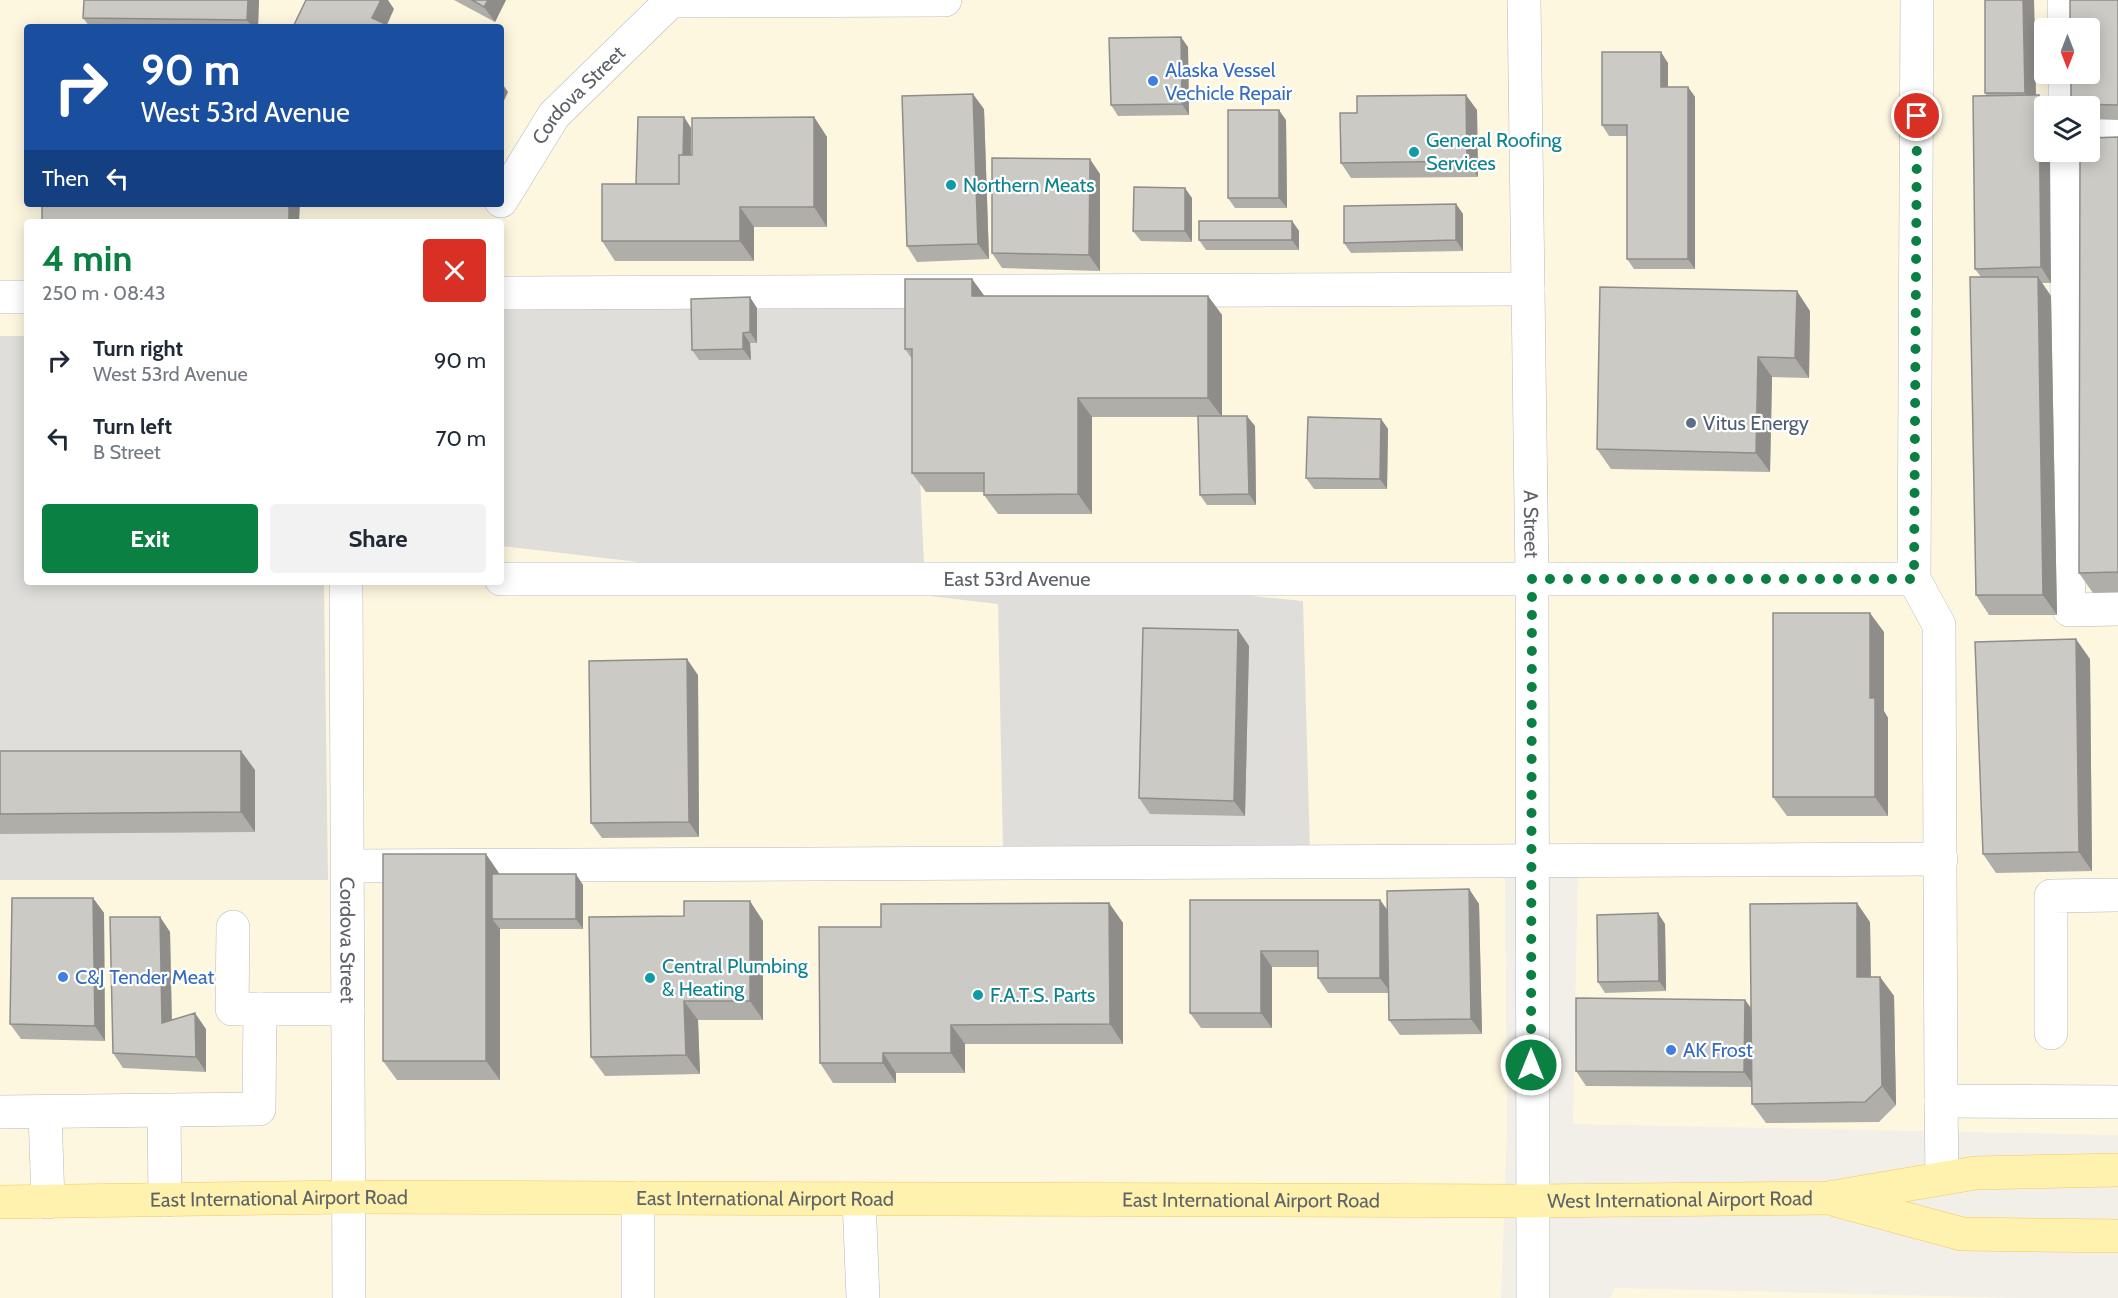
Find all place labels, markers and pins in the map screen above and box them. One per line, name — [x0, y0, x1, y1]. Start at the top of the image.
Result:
place label: Alaska Vessel Vechicle Repair — [1165, 58, 1293, 105]
marker: Alaska Vessel Vechicle Repair — [1146, 74, 1160, 88]
pin — [1891, 90, 1942, 141]
place label: General Roofing Services — [1426, 128, 1563, 175]
marker: General Roofing Services — [1407, 145, 1421, 159]
place label: Northern Meats — [963, 173, 1095, 197]
marker: Northern Meats — [944, 178, 958, 192]
place label: Vitus Energy — [1703, 411, 1809, 435]
marker: Vitus Energy — [1684, 416, 1698, 430]
place label: Central Plumbing & Heating — [662, 954, 809, 1001]
place label: C&J Tender Meat — [75, 965, 214, 989]
marker: C&J Tender Meat — [56, 970, 70, 984]
marker: Central Plumbing & Heating — [643, 971, 657, 985]
place label: F.A.T.S. Parts — [990, 983, 1095, 1007]
marker: F.A.T.S. Parts — [971, 988, 985, 1002]
place label: AK Frost — [1683, 1038, 1753, 1062]
marker: AK Frost — [1664, 1043, 1678, 1057]

